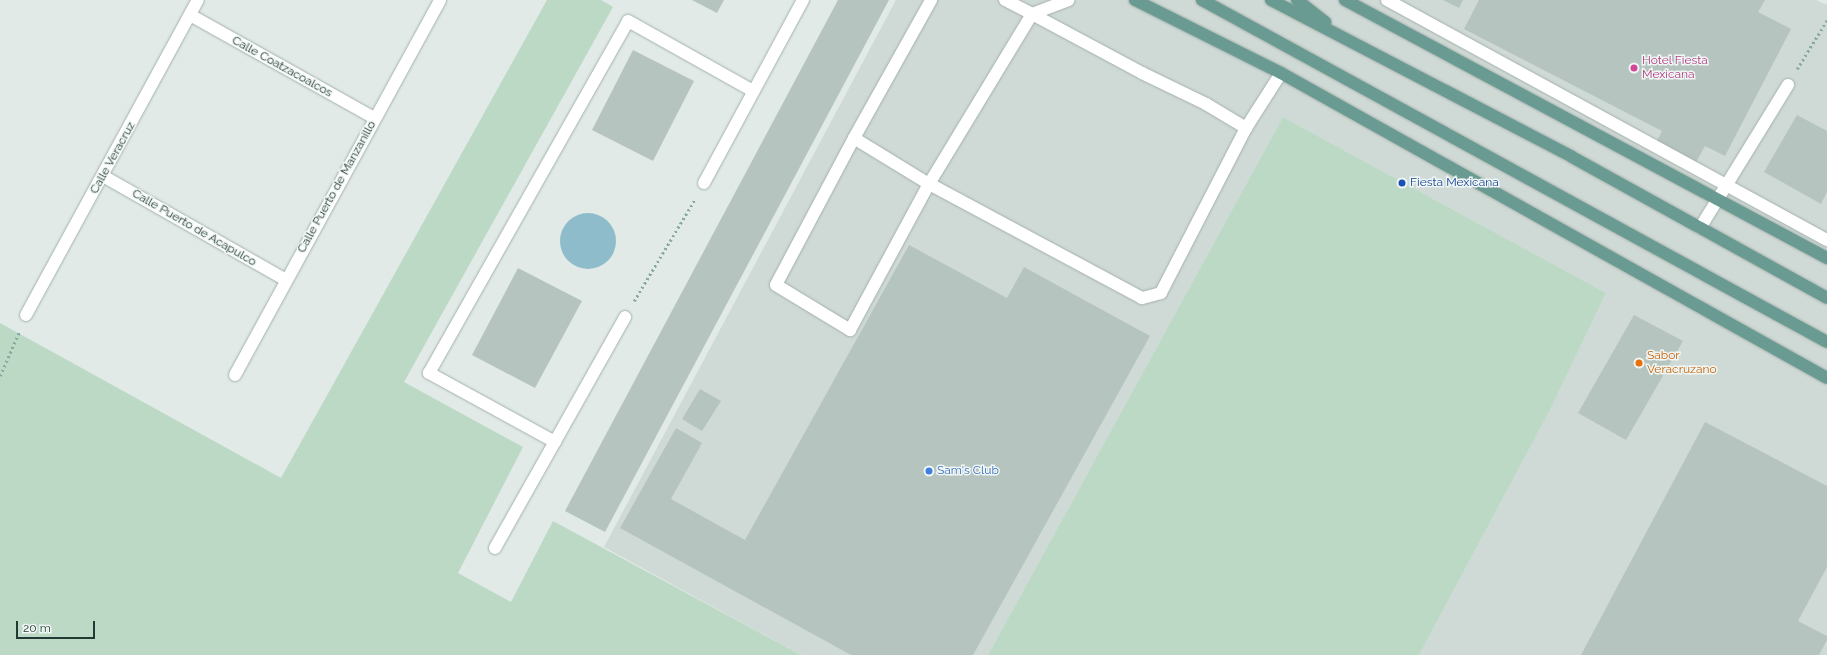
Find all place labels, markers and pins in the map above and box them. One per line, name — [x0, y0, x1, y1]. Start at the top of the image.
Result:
place label: Hotel Fiesta Mexicana — [1642, 54, 1708, 82]
marker: Hotel Fiesta Mexicana — [1629, 63, 1639, 73]
place label: Fiesta Mexicana — [1410, 176, 1499, 190]
marker: Fiesta Mexicana — [1397, 178, 1407, 188]
place label: Sabor Veracruzano — [1647, 349, 1717, 377]
marker: Sabor Veracruzano — [1634, 358, 1644, 368]
place label: Sam's Club — [937, 464, 999, 478]
marker: Sam's Club — [924, 466, 934, 476]

